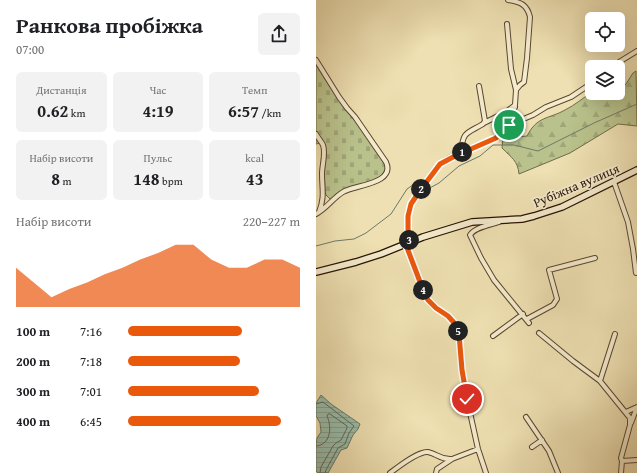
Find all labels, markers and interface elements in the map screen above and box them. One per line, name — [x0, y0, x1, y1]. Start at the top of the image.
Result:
text: Ранкова пробіжка — [16, 9, 203, 41]
map controls — [585, 12, 625, 100]
button: locate — [585, 12, 625, 52]
button: share — [258, 13, 300, 55]
text: 07:00 — [16, 40, 44, 59]
button: layers — [585, 60, 625, 100]
text: Дистанція — [36, 82, 86, 98]
text: Час — [150, 82, 166, 98]
text: Темп — [242, 82, 267, 98]
text: 0.62 — [37, 98, 68, 123]
text: 4:19 — [142, 98, 174, 123]
text: 6:57 — [228, 98, 259, 123]
text: km — [68, 105, 85, 121]
text: /km — [259, 105, 281, 121]
pin — [492, 108, 526, 142]
icon: arrive — [498, 114, 520, 136]
pin: 1 — [452, 142, 472, 162]
text: 1 — [459, 144, 465, 160]
text: Набір висоти — [29, 150, 93, 166]
text: Пульс — [144, 150, 172, 166]
text: kcal — [245, 150, 264, 166]
street label: Рубіжна вулиця — [530, 159, 623, 212]
text: 8 — [51, 166, 60, 191]
text: 148 — [133, 166, 160, 191]
text: 43 — [246, 166, 263, 191]
text: m — [60, 173, 71, 189]
text: bpm — [160, 173, 183, 189]
pin: 2 — [411, 179, 431, 199]
text: 2 — [418, 181, 424, 197]
text: Набір висоти — [16, 212, 92, 231]
text: 220–227 m — [243, 212, 300, 231]
pin: 3 — [399, 230, 419, 250]
text: 3 — [406, 232, 412, 248]
pin: 4 — [413, 280, 433, 300]
text: 4 — [420, 282, 426, 298]
pin: 5 — [448, 321, 468, 341]
text: 100 m — [16, 322, 50, 341]
text: 7:16 — [80, 322, 102, 341]
text: 5 — [455, 323, 461, 339]
text: 200 m — [16, 352, 50, 371]
text: 7:18 — [80, 352, 102, 371]
text: 300 m — [16, 382, 50, 401]
text: 7:01 — [80, 382, 102, 401]
pin — [450, 382, 484, 416]
icon: check — [456, 388, 478, 410]
text: 400 m — [16, 412, 50, 431]
text: 6:45 — [80, 412, 102, 431]

